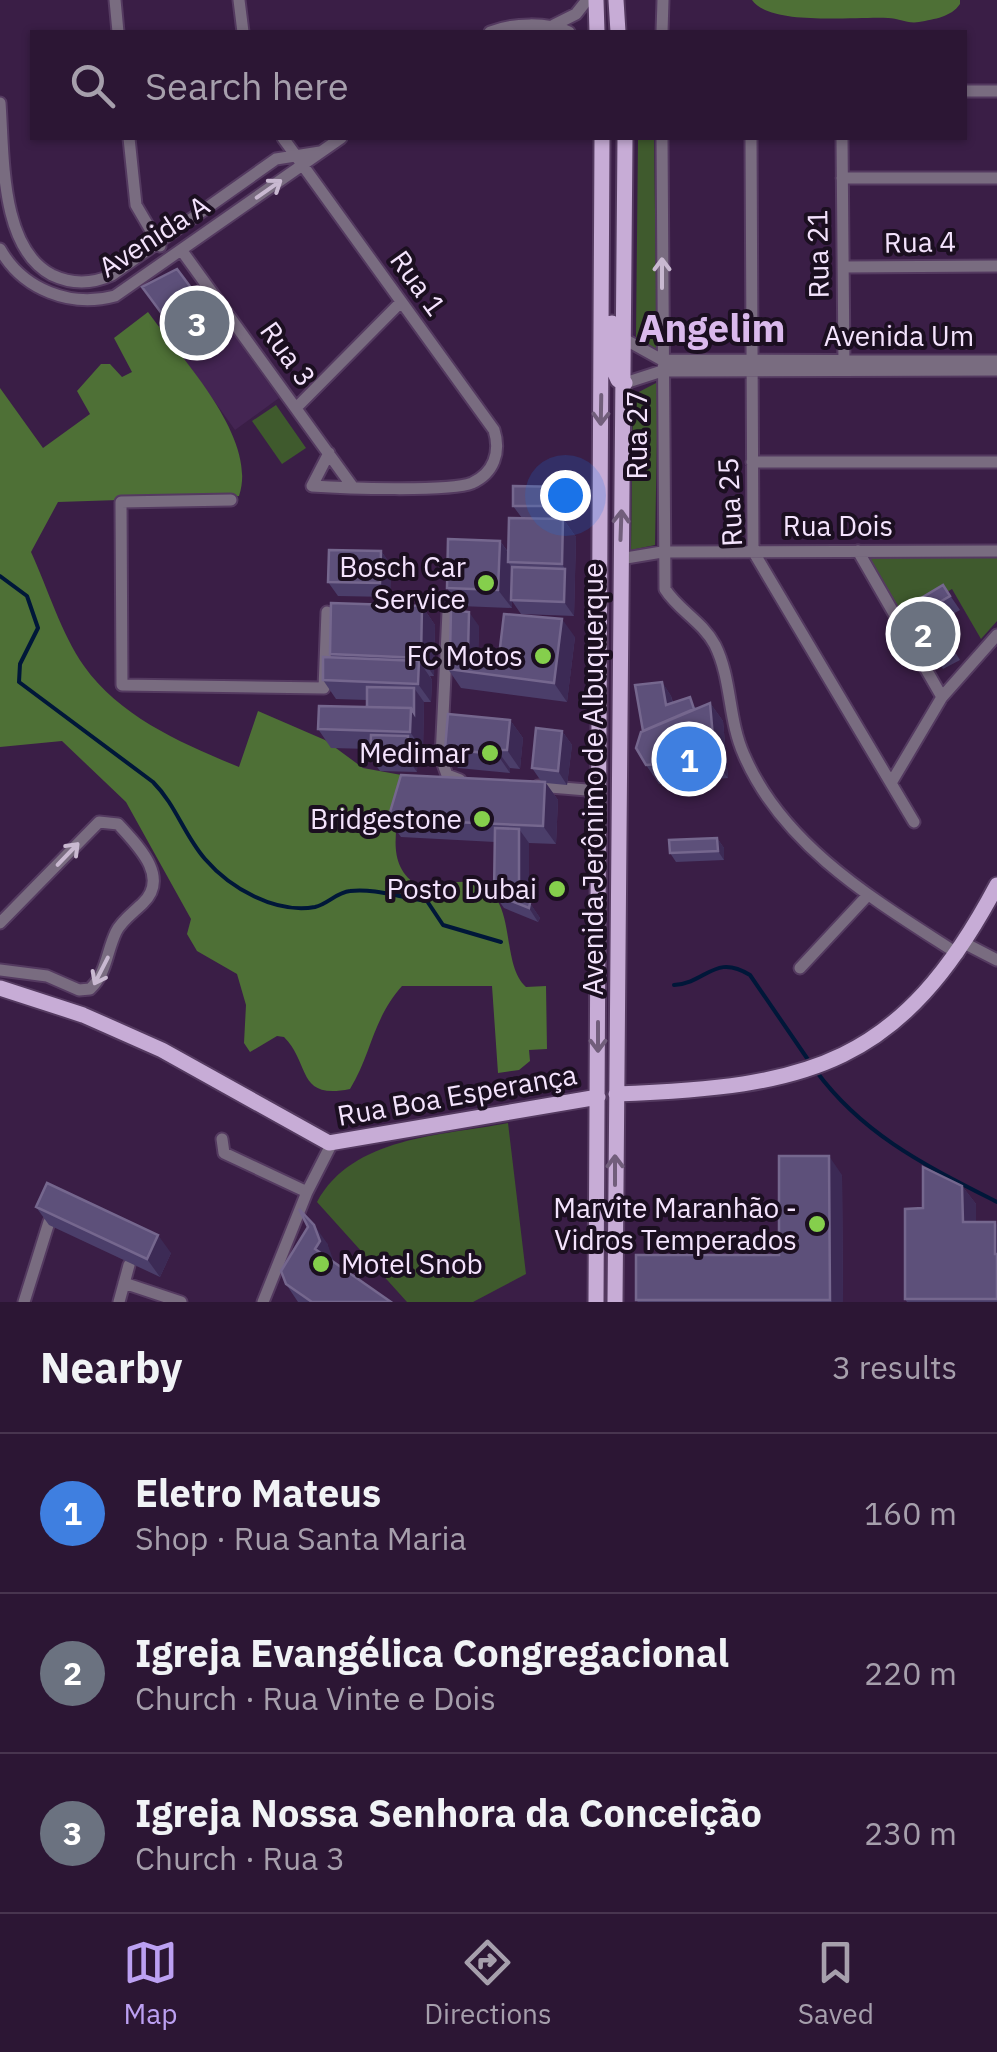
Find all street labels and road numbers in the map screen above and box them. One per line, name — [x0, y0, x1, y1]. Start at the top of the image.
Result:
street label: Avenida A — [91, 186, 216, 285]
street label: Rua 21 — [798, 209, 837, 299]
street label: Rua 4 — [884, 222, 956, 261]
street label: Rua 1 — [382, 243, 455, 323]
street label: Rua 3 — [252, 314, 325, 394]
street label: Avenida Um — [824, 317, 974, 354]
street label: Rua 27 — [618, 391, 655, 479]
street label: Rua 25 — [709, 457, 750, 547]
street label: Rua Dois — [783, 507, 893, 544]
street label: Avenida Jerônimo de Albuquerque — [574, 562, 611, 996]
street label: Rua Boa Esperança — [334, 1055, 580, 1134]

